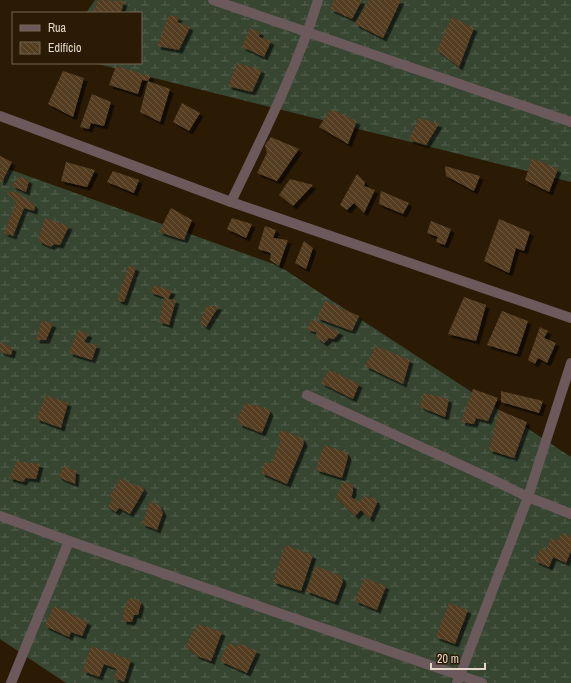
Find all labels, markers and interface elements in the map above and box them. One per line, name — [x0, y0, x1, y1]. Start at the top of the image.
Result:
legend — [12, 12, 142, 64]
text: Rua — [48, 20, 67, 36]
text: Edifício — [48, 40, 81, 56]
scale bar — [431, 645, 485, 671]
text: 20 m — [437, 651, 459, 667]

